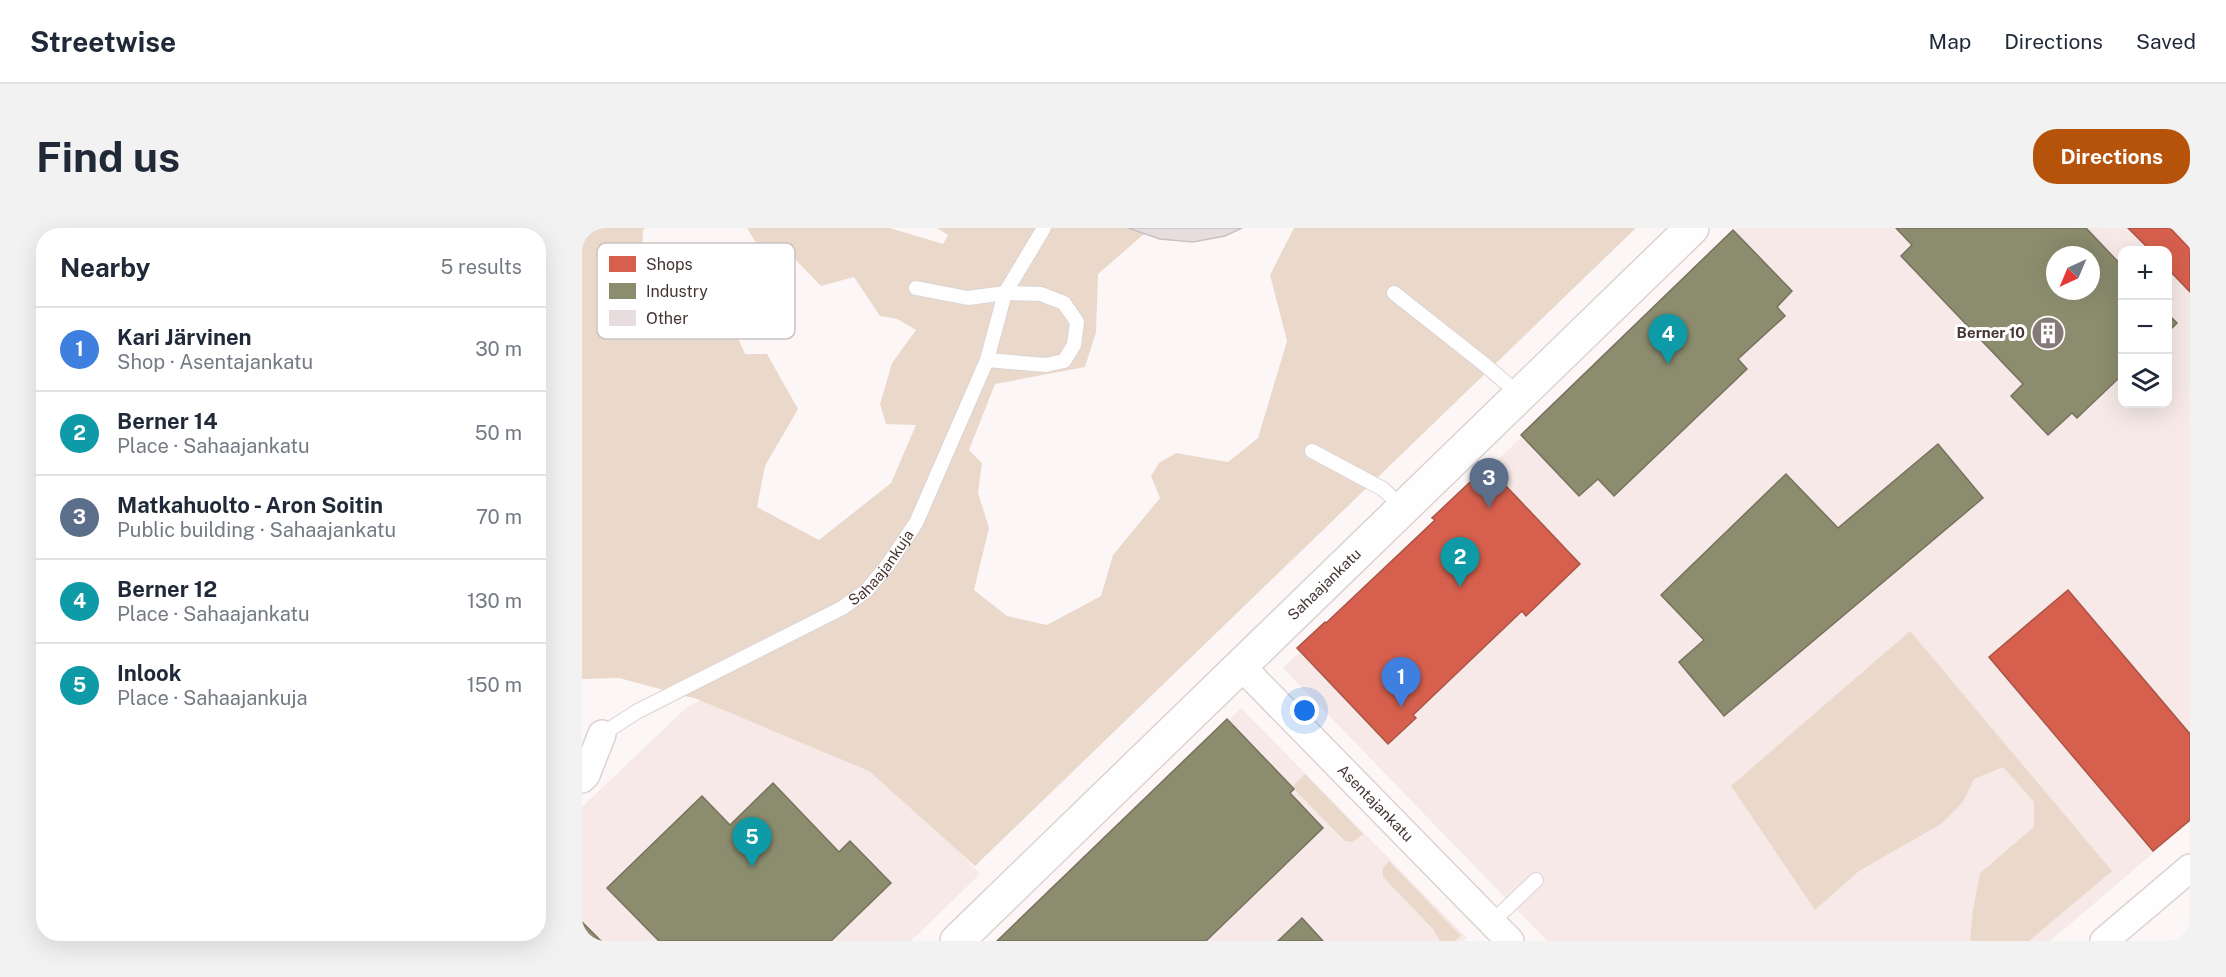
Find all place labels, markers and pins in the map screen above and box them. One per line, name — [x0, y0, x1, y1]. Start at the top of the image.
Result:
pin: 4 — [1648, 314, 1688, 364]
building icon: Berner 10 — [2030, 315, 2066, 351]
place label: Berner 10 — [1957, 324, 2025, 341]
pin: 3 — [1470, 458, 1508, 508]
pin: 2 — [1440, 538, 1480, 587]
pin: 1 — [1382, 658, 1420, 707]
pin: 5 — [732, 818, 772, 867]

